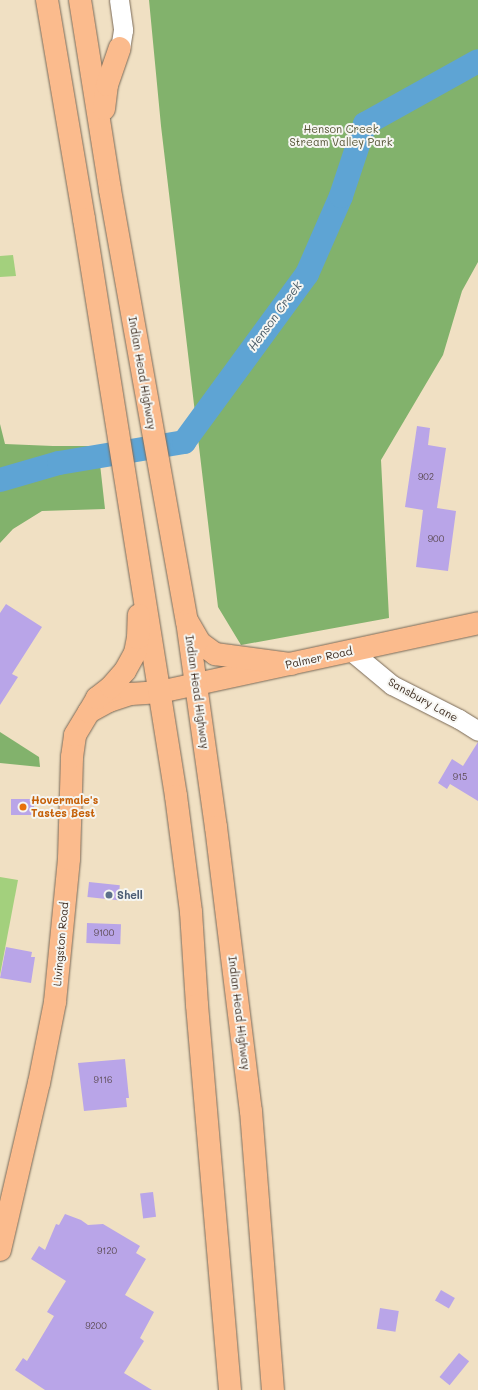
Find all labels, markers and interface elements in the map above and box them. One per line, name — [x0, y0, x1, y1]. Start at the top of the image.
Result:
park label: Henson Creek Stream Valley Park — [290, 123, 392, 149]
water label: Henson Creek — [245, 279, 305, 353]
street label: Indian Head Highway — [126, 315, 158, 431]
house number: 902 — [418, 472, 434, 482]
house number: 900 — [428, 534, 444, 544]
street label: Indian Head Highway — [182, 634, 212, 750]
street label: Palmer Road — [284, 644, 354, 672]
street label: Sansbury Lane — [386, 675, 460, 725]
house number: 915 — [453, 772, 467, 782]
place label: Hovermale's Tastes Best — [31, 794, 98, 820]
marker: Hovermale's Tastes Best — [18, 802, 28, 812]
place label: Shell — [117, 888, 143, 902]
marker: Shell — [104, 890, 114, 900]
street label: Livingston Road — [51, 901, 71, 987]
house number: 9100 — [94, 928, 114, 938]
street label: Indian Head Highway — [225, 955, 253, 1071]
house number: 9116 — [94, 1075, 112, 1085]
house number: 9120 — [97, 1246, 117, 1256]
house number: 9200 — [85, 1321, 107, 1331]

